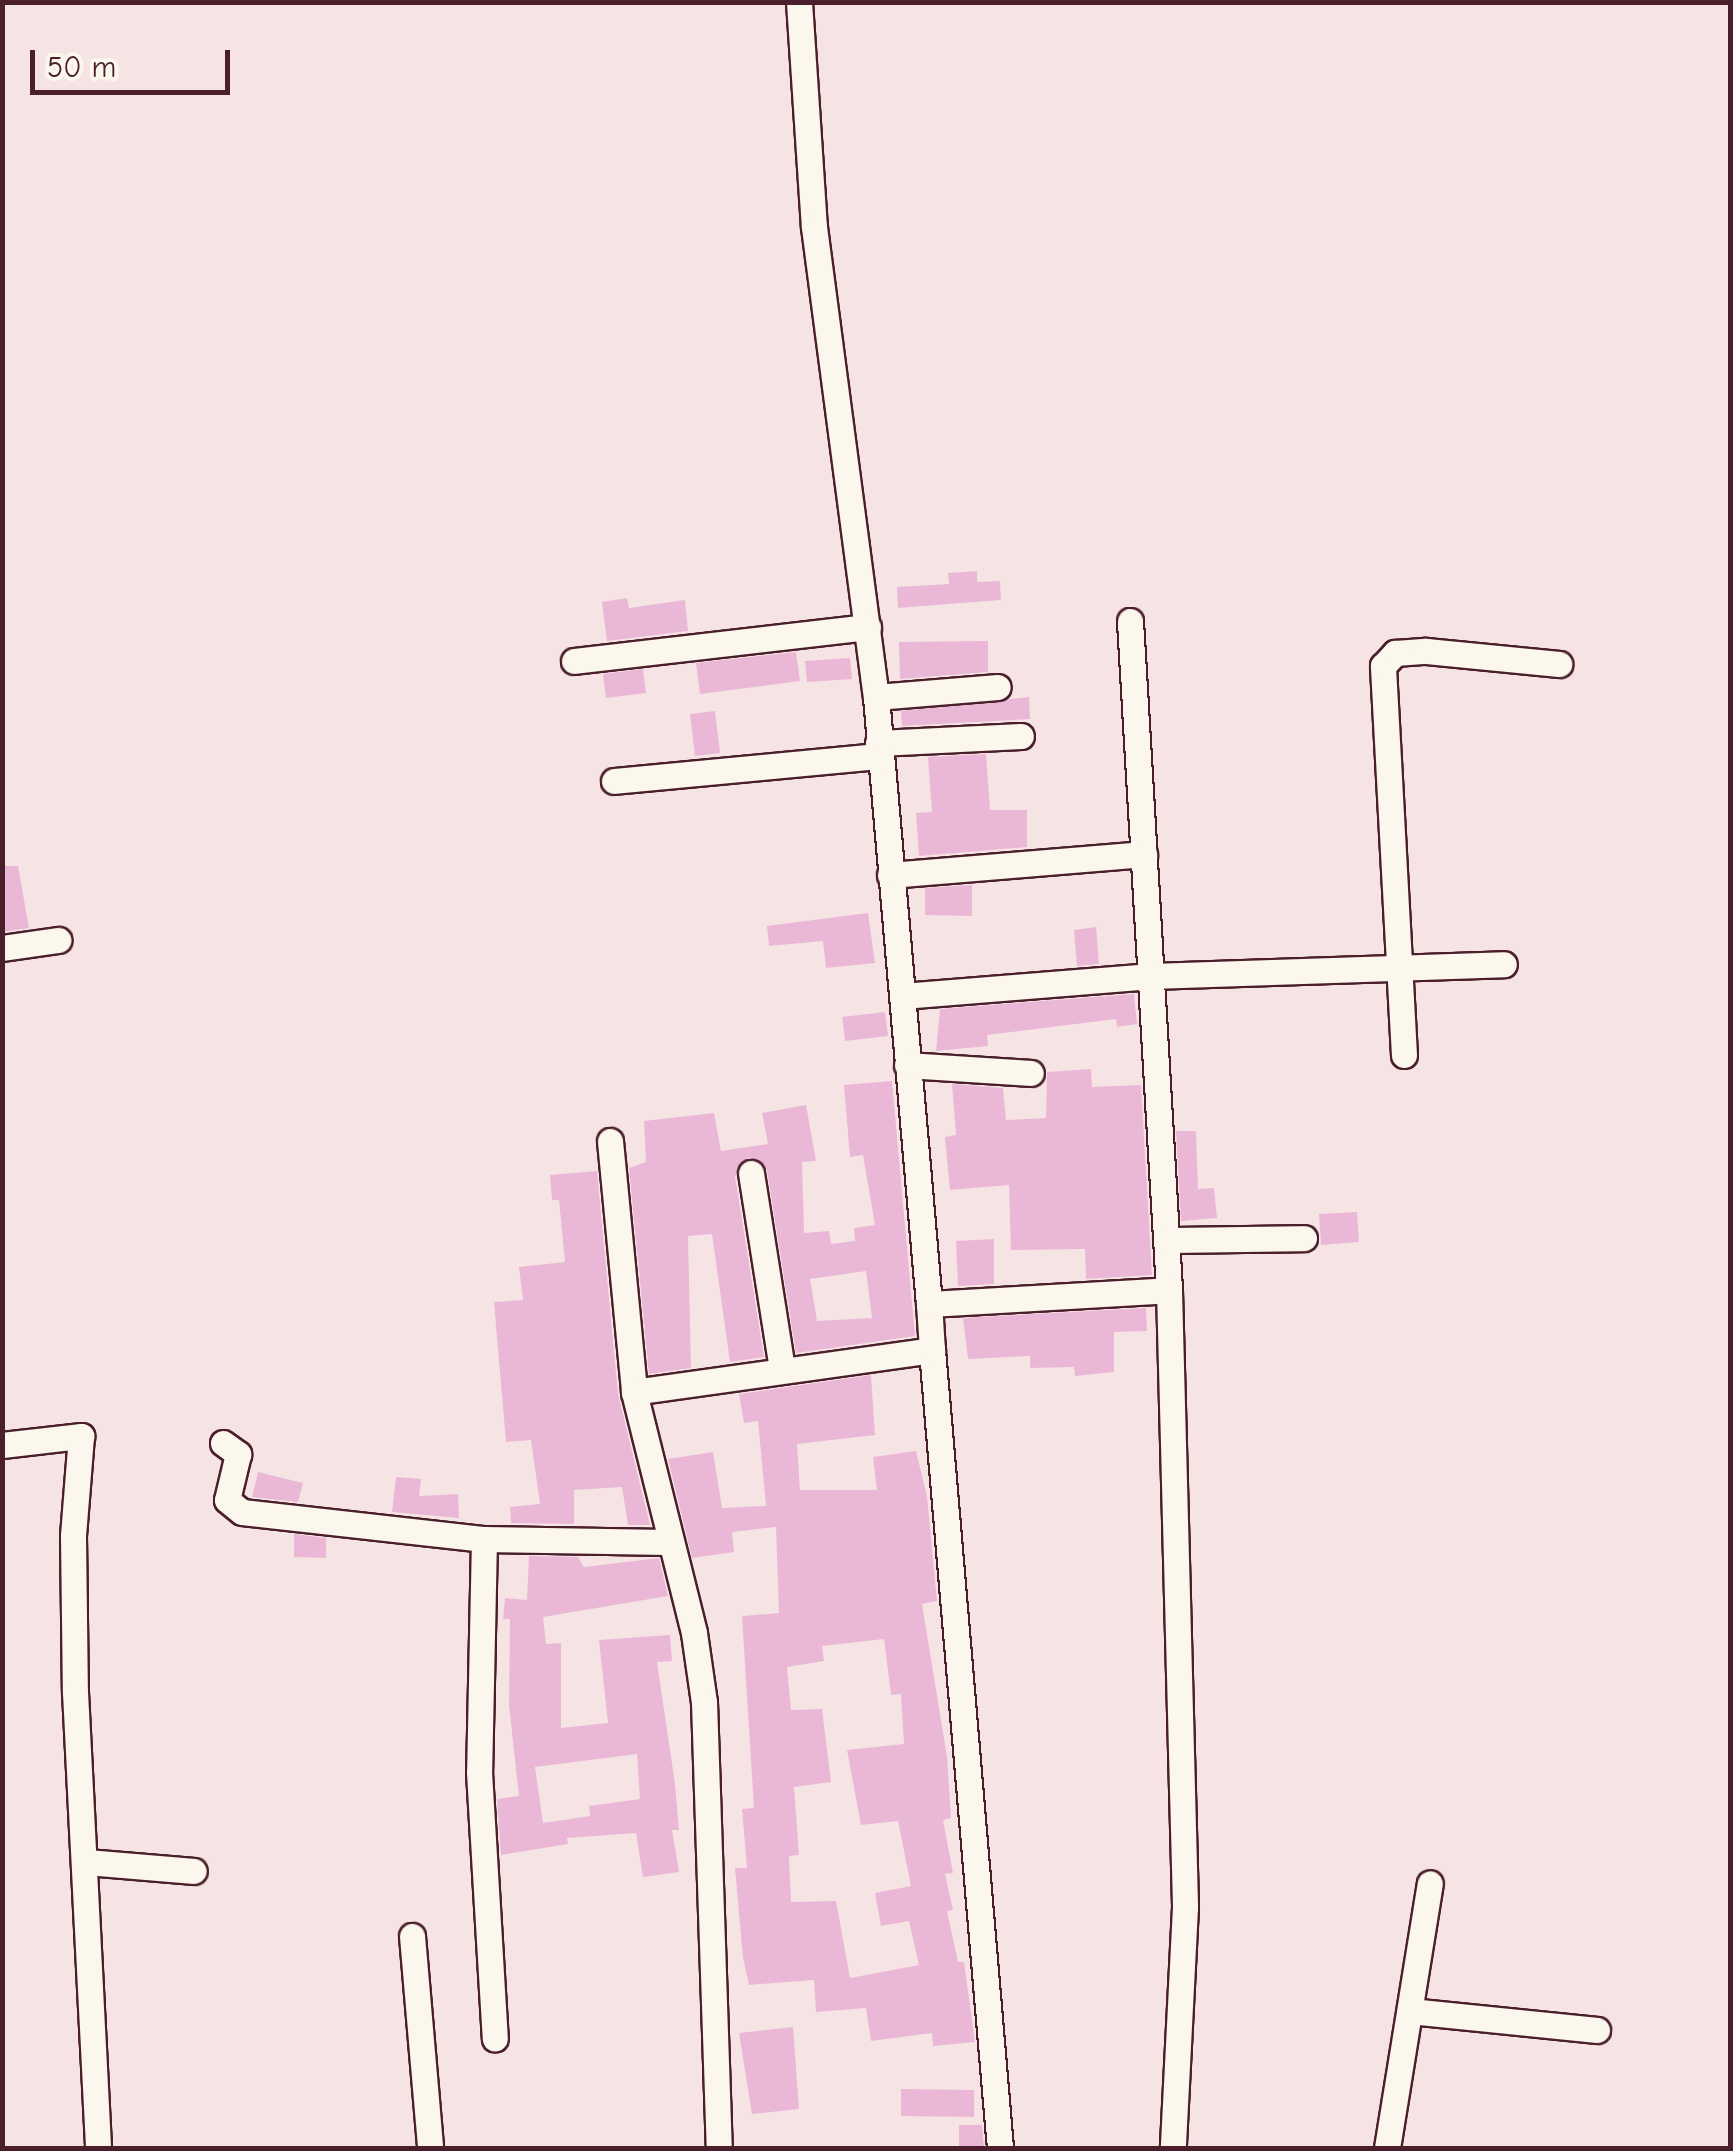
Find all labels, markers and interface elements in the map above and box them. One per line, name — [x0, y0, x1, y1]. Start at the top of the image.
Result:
scale bar — [35, 30, 235, 92]
text: 50 m — [47, 50, 116, 85]

